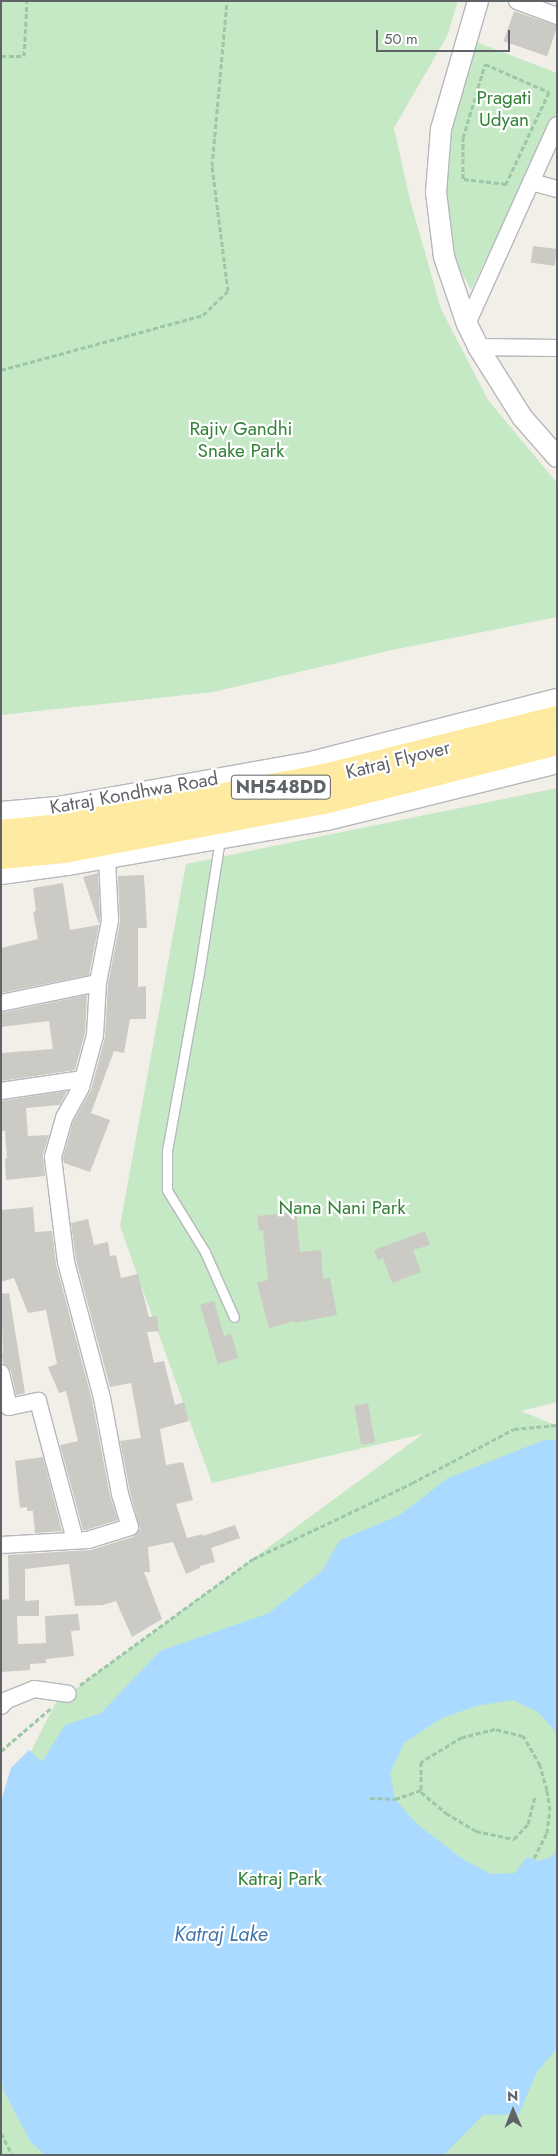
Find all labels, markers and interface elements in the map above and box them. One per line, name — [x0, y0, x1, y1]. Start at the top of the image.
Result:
scale bar — [378, 20, 512, 52]
text: 50 m — [384, 28, 418, 50]
park label: Pragati Udyan — [476, 87, 532, 131]
park label: Rajiv Gandhi Snake Park — [189, 418, 293, 462]
street label: Katraj Flyover — [343, 736, 453, 784]
street label: Katraj Kondhwa Road — [48, 767, 220, 819]
road number: NH548DD — [230, 772, 332, 802]
park label: Nana Nani Park — [278, 1197, 406, 1219]
park label: Katraj Park — [238, 1868, 322, 1890]
water label: Katraj Lake — [174, 1922, 268, 1946]
north arrow — [488, 2086, 538, 2136]
text: N — [507, 2086, 518, 2106]

